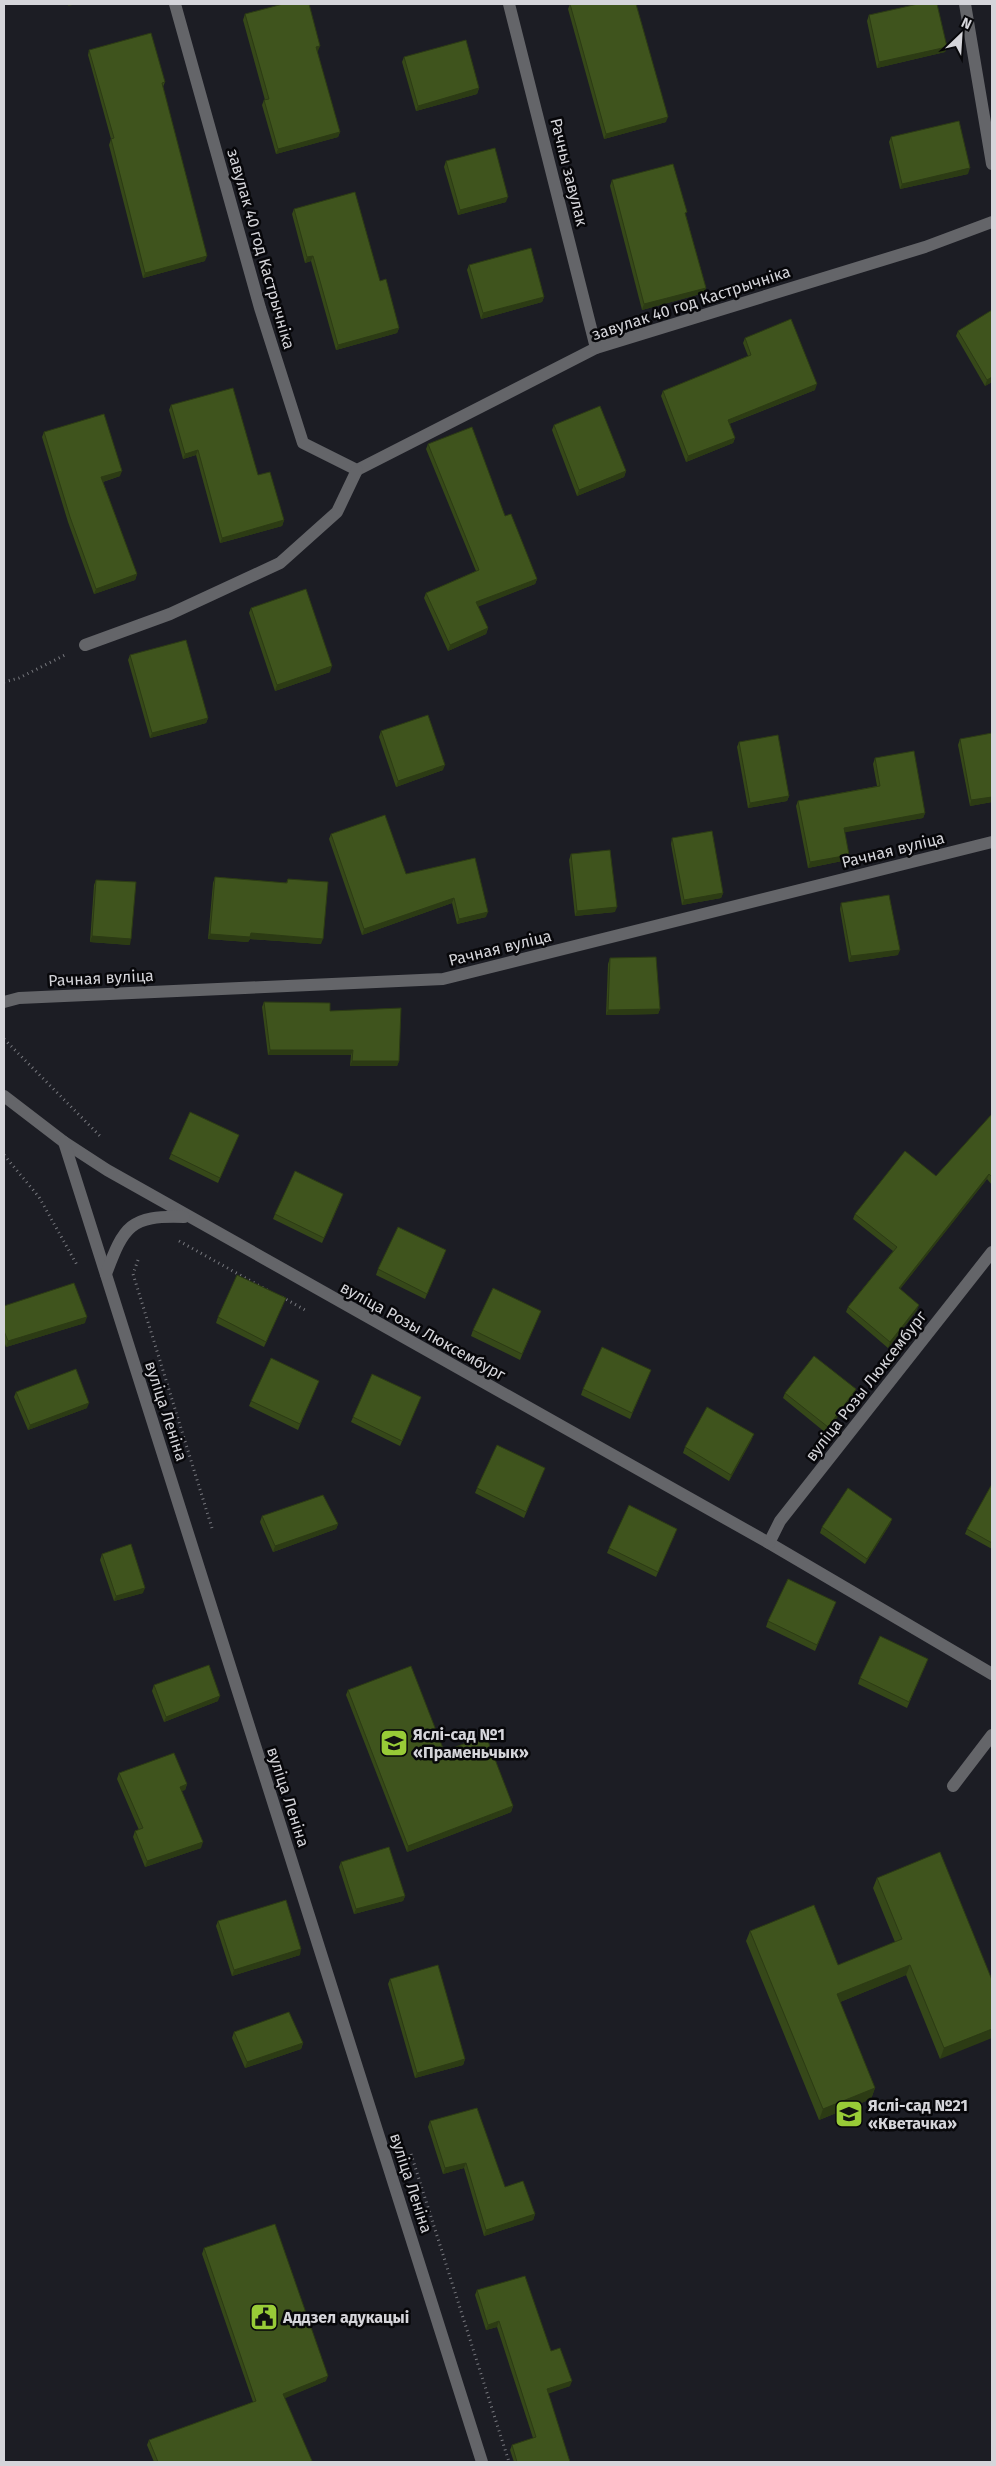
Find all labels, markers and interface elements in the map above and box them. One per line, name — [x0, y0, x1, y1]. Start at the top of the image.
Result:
north arrow — [936, 10, 986, 60]
text: N — [958, 14, 974, 33]
street label: Рачны завулак — [546, 116, 592, 229]
street label: завулак 40 год Кастрычніка — [223, 147, 299, 351]
street label: завулак 40 год Кастрычніка — [589, 262, 793, 344]
street label: Рачная вуліца — [840, 828, 946, 872]
street label: Рачная вуліца — [447, 926, 553, 970]
street label: Рачная вуліца — [48, 966, 154, 990]
street label: вуліца Розы Люксембург — [337, 1278, 509, 1384]
street label: вуліца Розы Люксембург — [801, 1307, 931, 1465]
street label: вуліца Леніна — [141, 1359, 191, 1463]
place label: Яслі-сад №1 «Праменьчык» — [413, 1725, 529, 1762]
school or university icon: Яслі-сад №1 «Праменьчык» — [379, 1728, 409, 1758]
street label: вуліца Леніна — [263, 1745, 313, 1849]
place label: Яслі-сад №21 «Кветачка» — [868, 2096, 968, 2133]
school or university icon: Яслі-сад №21 «Кветачка» — [834, 2099, 864, 2129]
street label: вуліца Леніна — [386, 2131, 436, 2235]
public building icon: Аддзел адукацыі — [249, 2302, 279, 2332]
place label: Аддзел адукацыі — [282, 2308, 409, 2327]

